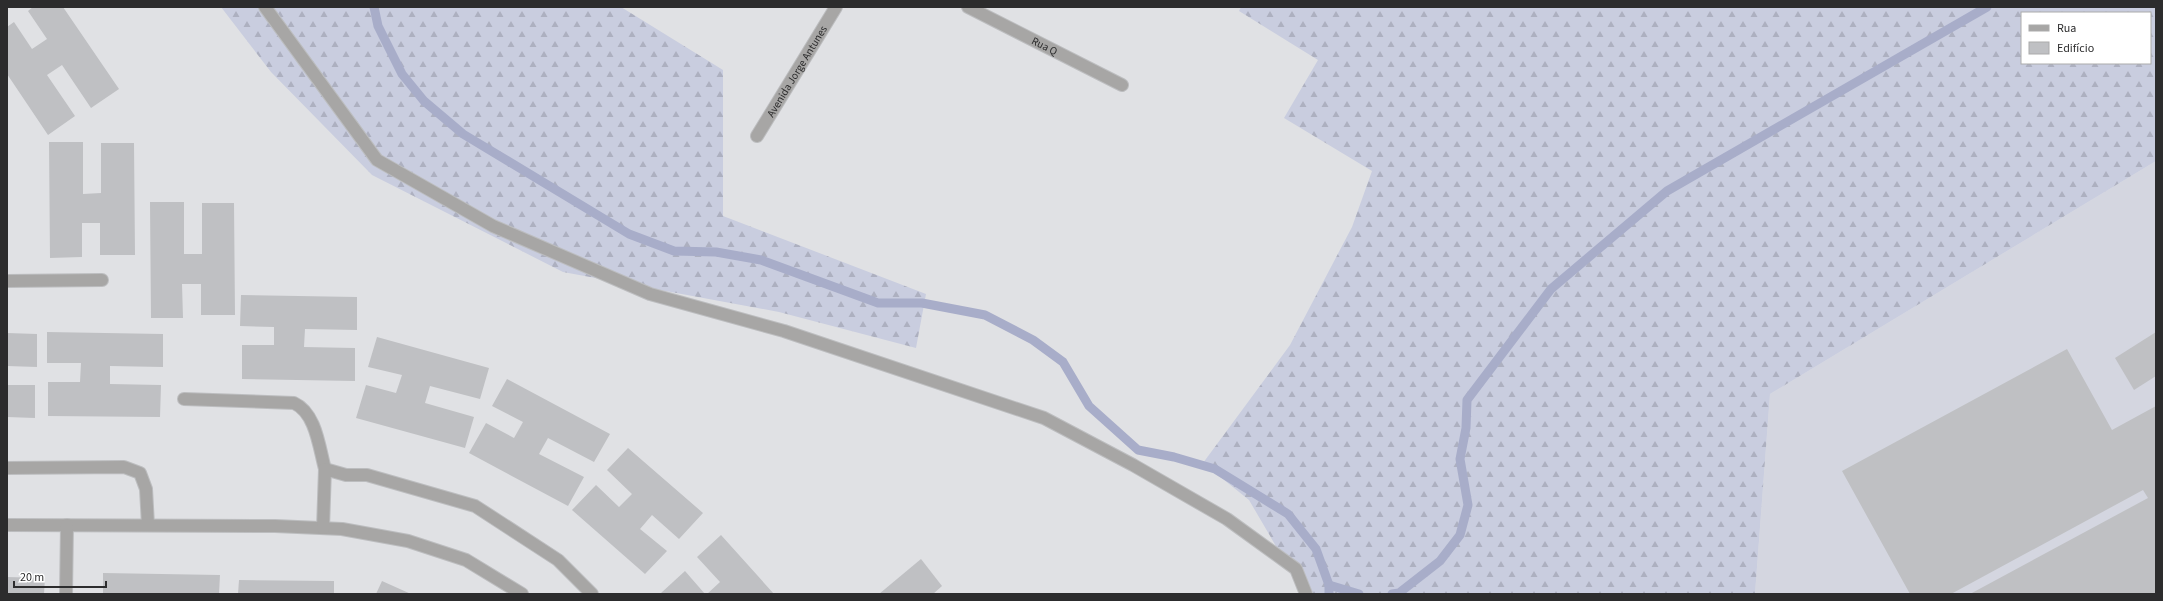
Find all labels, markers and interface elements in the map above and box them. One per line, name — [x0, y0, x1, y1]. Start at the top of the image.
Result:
legend — [2021, 12, 2151, 64]
text: Rua — [2057, 20, 2076, 37]
street label: Avenida Jorge Antunes — [763, 22, 831, 120]
street label: Rua Q — [1029, 33, 1060, 59]
text: Edifício — [2057, 40, 2094, 57]
scale bar — [14, 563, 106, 589]
text: 20 m — [20, 569, 44, 586]

